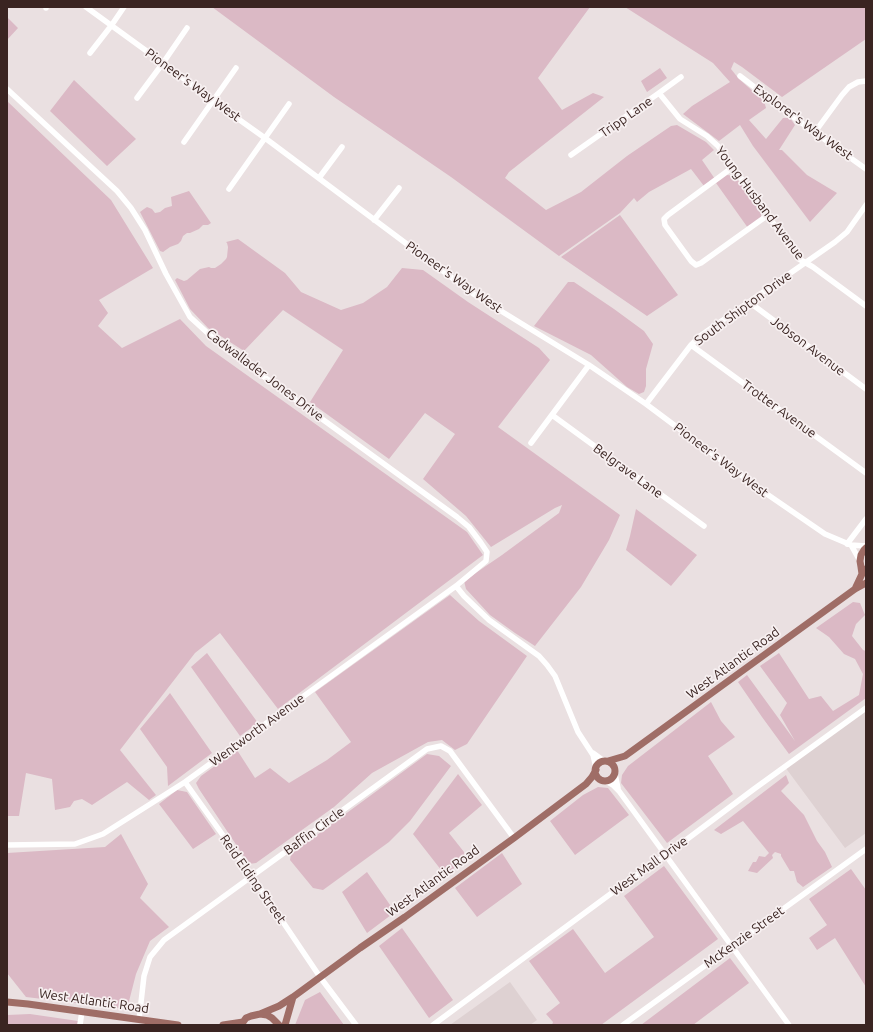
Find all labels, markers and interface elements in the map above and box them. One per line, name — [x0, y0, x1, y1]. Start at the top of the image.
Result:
street label: Pioneer's Way West — [142, 45, 244, 125]
street label: Explorer's Way West — [750, 81, 856, 163]
street label: Tripp Lane — [597, 93, 655, 141]
street label: Young Husband Avenue — [712, 143, 808, 263]
street label: Pioneer's Way West — [403, 238, 505, 316]
street label: South Shipton Drive — [691, 268, 795, 348]
street label: Jobson Avenue — [768, 313, 848, 379]
street label: Cadwallader Jones Drive — [203, 326, 327, 424]
street label: Trotter Avenue — [739, 377, 819, 441]
street label: Pioneer's Way West — [671, 419, 771, 501]
street label: Belgrave Lane — [590, 441, 666, 501]
street label: West Atlantic Road — [683, 624, 783, 702]
street label: Wentworth Avenue — [207, 690, 307, 770]
street label: Baffin Circle — [281, 804, 347, 858]
street label: Reid Elding Street — [217, 832, 289, 926]
street label: West Mall Drive — [608, 833, 690, 899]
street label: West Atlantic Road — [383, 842, 483, 920]
street label: McKenzie Street — [701, 903, 787, 971]
street label: West Atlantic Road — [38, 986, 150, 1016]

